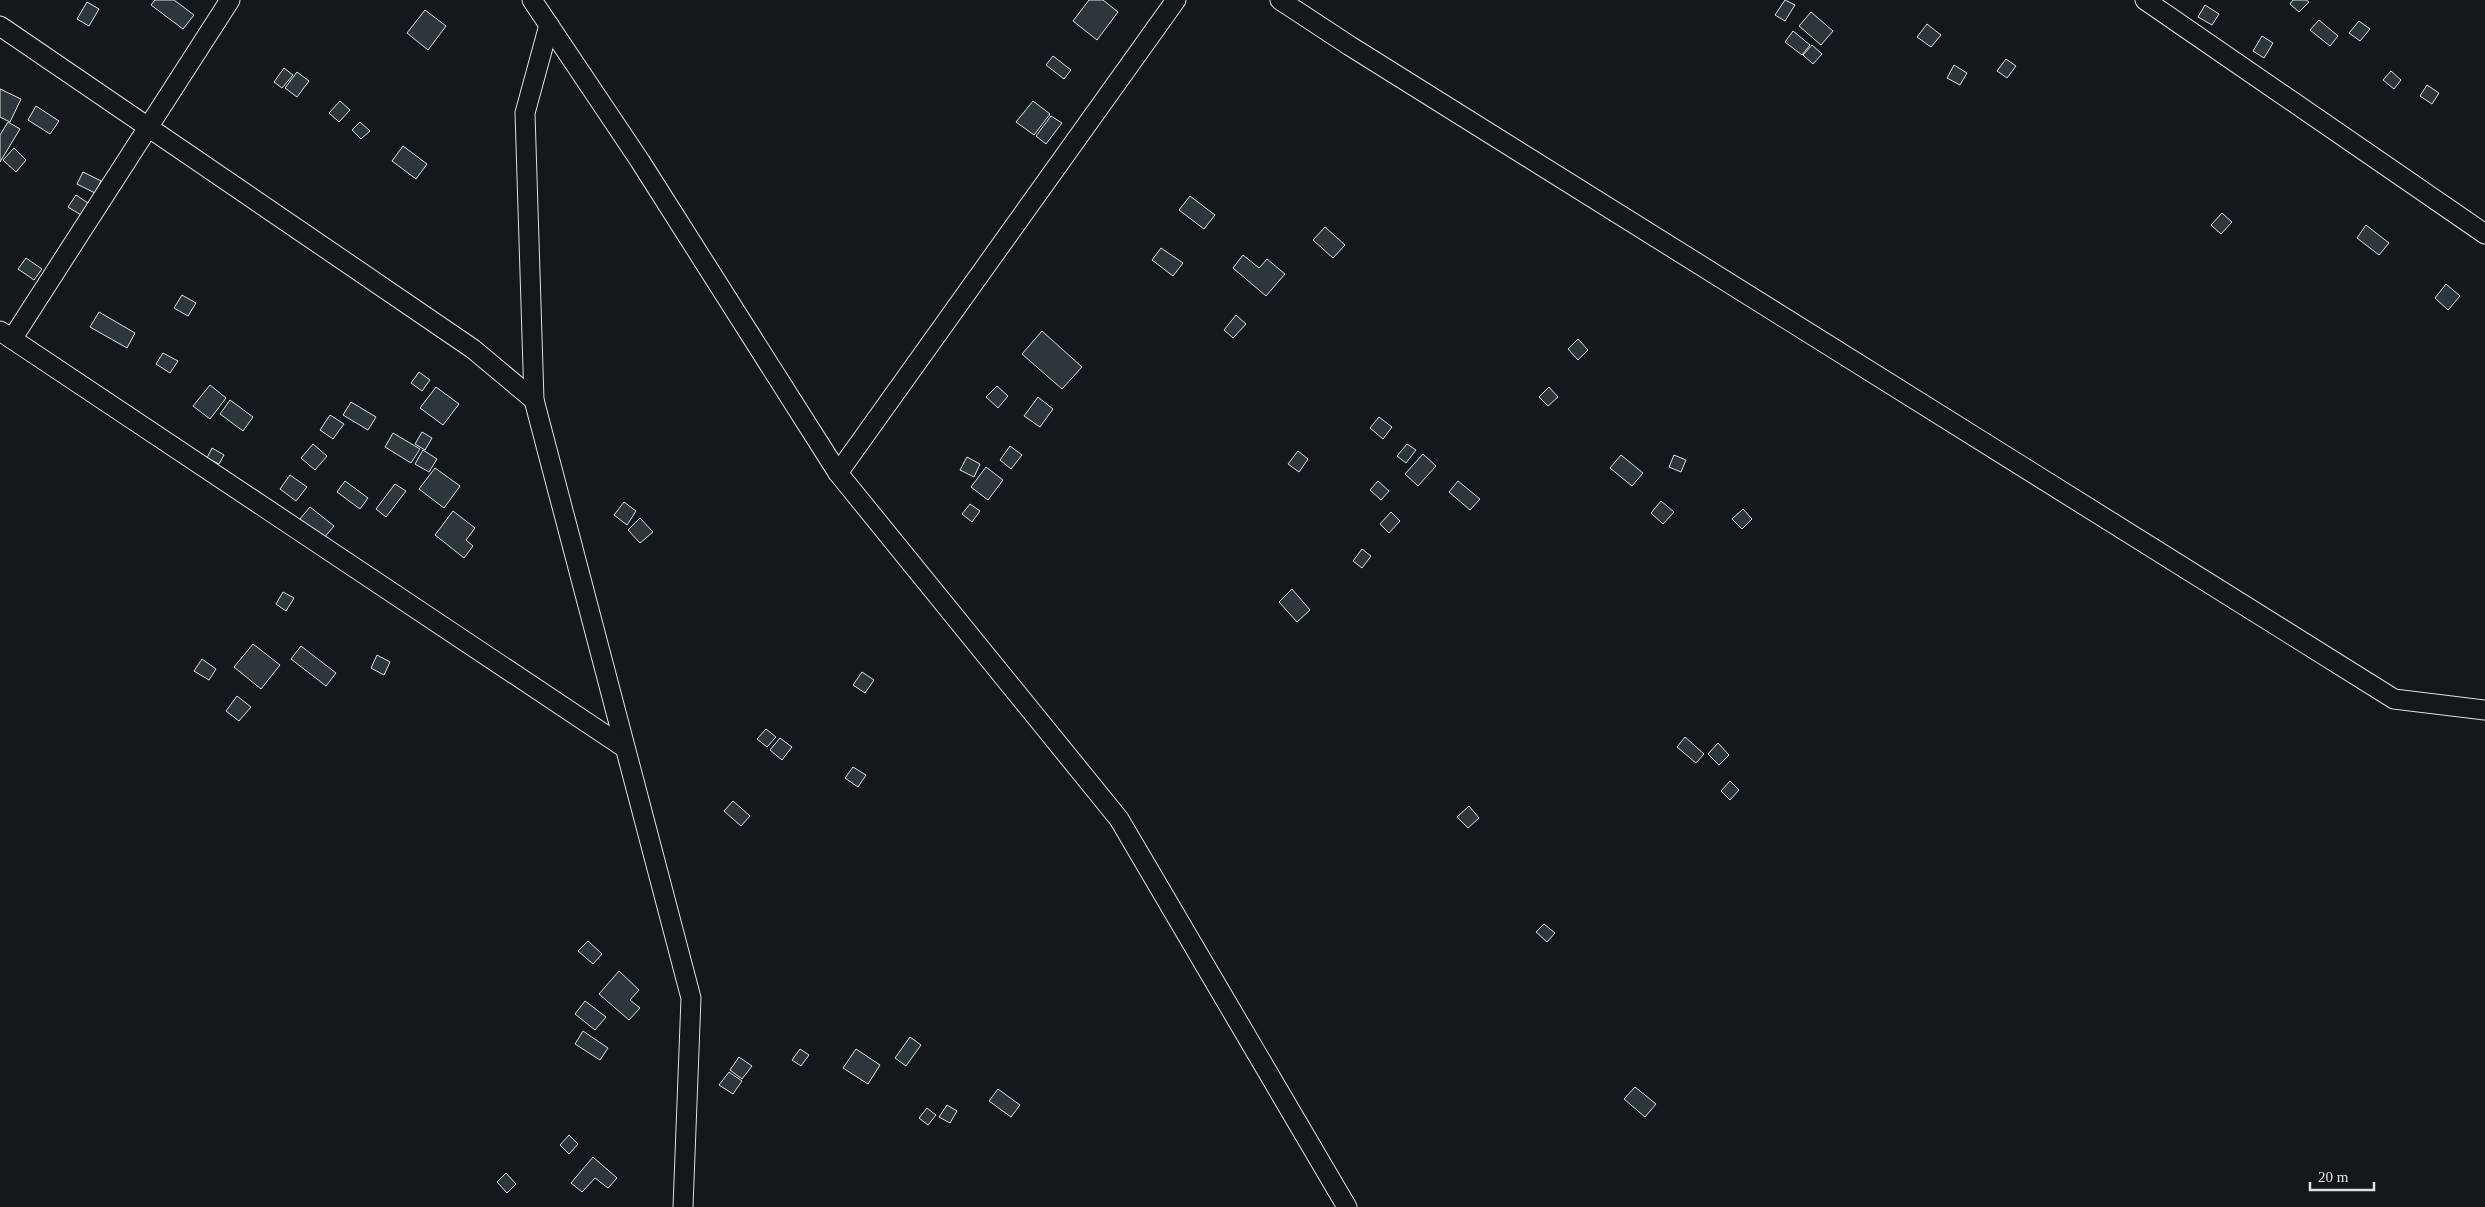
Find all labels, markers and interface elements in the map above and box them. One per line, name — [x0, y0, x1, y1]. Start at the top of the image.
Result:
scale bar — [2310, 1160, 2374, 1192]
text: 20 m — [2318, 1169, 2349, 1185]

